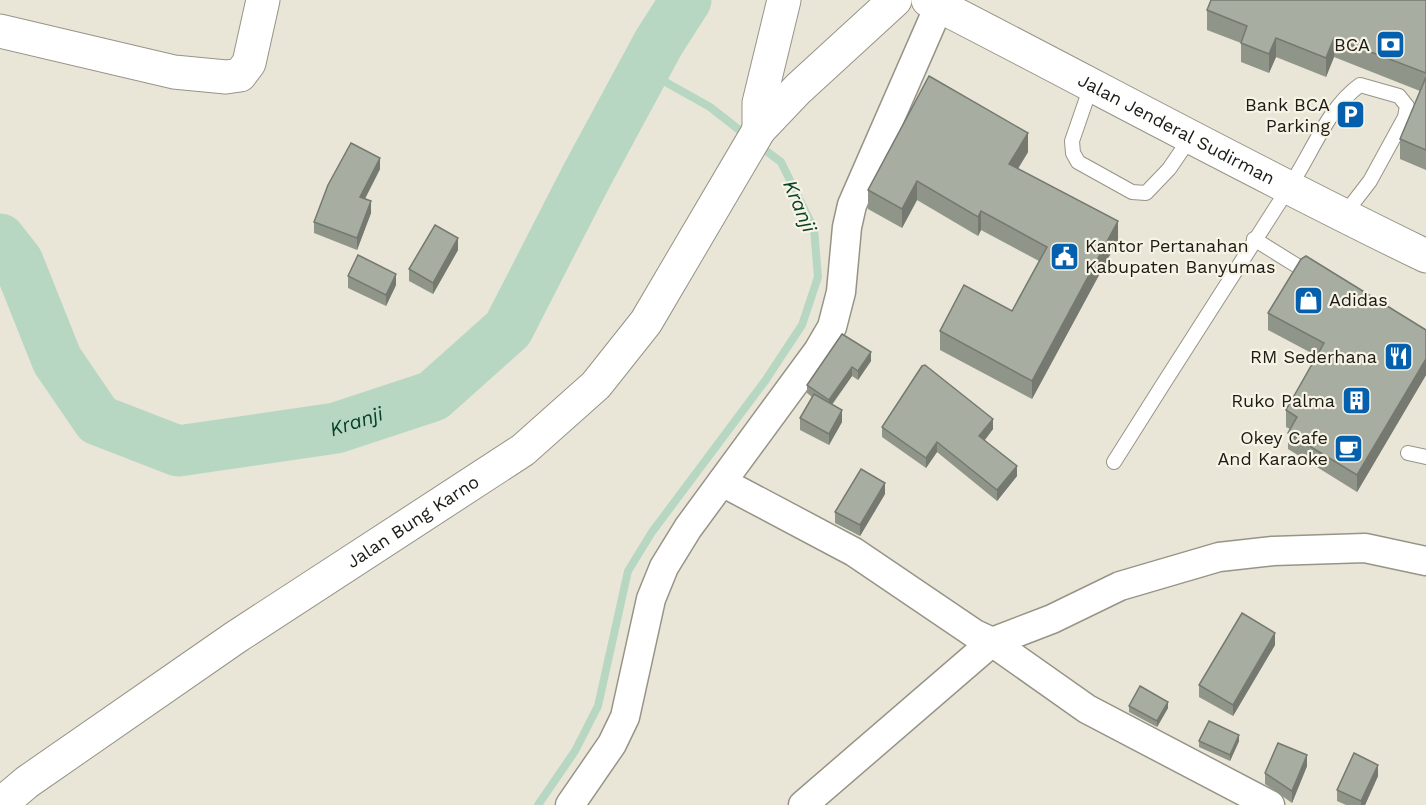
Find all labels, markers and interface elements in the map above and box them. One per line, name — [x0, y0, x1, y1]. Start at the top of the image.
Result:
bank icon: BCA — [1375, 29, 1407, 61]
place label: BCA — [1334, 34, 1370, 55]
street label: Jalan Jenderal Sudirman — [1075, 69, 1278, 189]
place label: Bank BCA Parking — [1245, 94, 1330, 136]
parking icon: Bank BCA Parking — [1335, 99, 1367, 131]
water label: Kranji — [778, 176, 822, 237]
place label: Kantor Pertanahan Kabupaten Banyumas — [1085, 235, 1276, 277]
public building icon: Kantor Pertanahan Kabupaten Banyumas — [1048, 240, 1080, 272]
shop icon: Adidas — [1292, 284, 1324, 316]
place label: Adidas — [1329, 289, 1388, 310]
restaurant icon: RM Sederhana — [1382, 341, 1414, 373]
place label: RM Sederhana — [1250, 346, 1377, 367]
building icon: Ruko Palma — [1340, 385, 1372, 417]
place label: Ruko Palma — [1231, 390, 1335, 411]
water label: Kranji — [326, 401, 387, 441]
place label: Okey Cafe And Karaoke — [1217, 427, 1328, 469]
cafe icon: Okey Cafe And Karaoke — [1333, 432, 1365, 464]
street label: Jalan Bung Karno — [342, 470, 483, 572]

